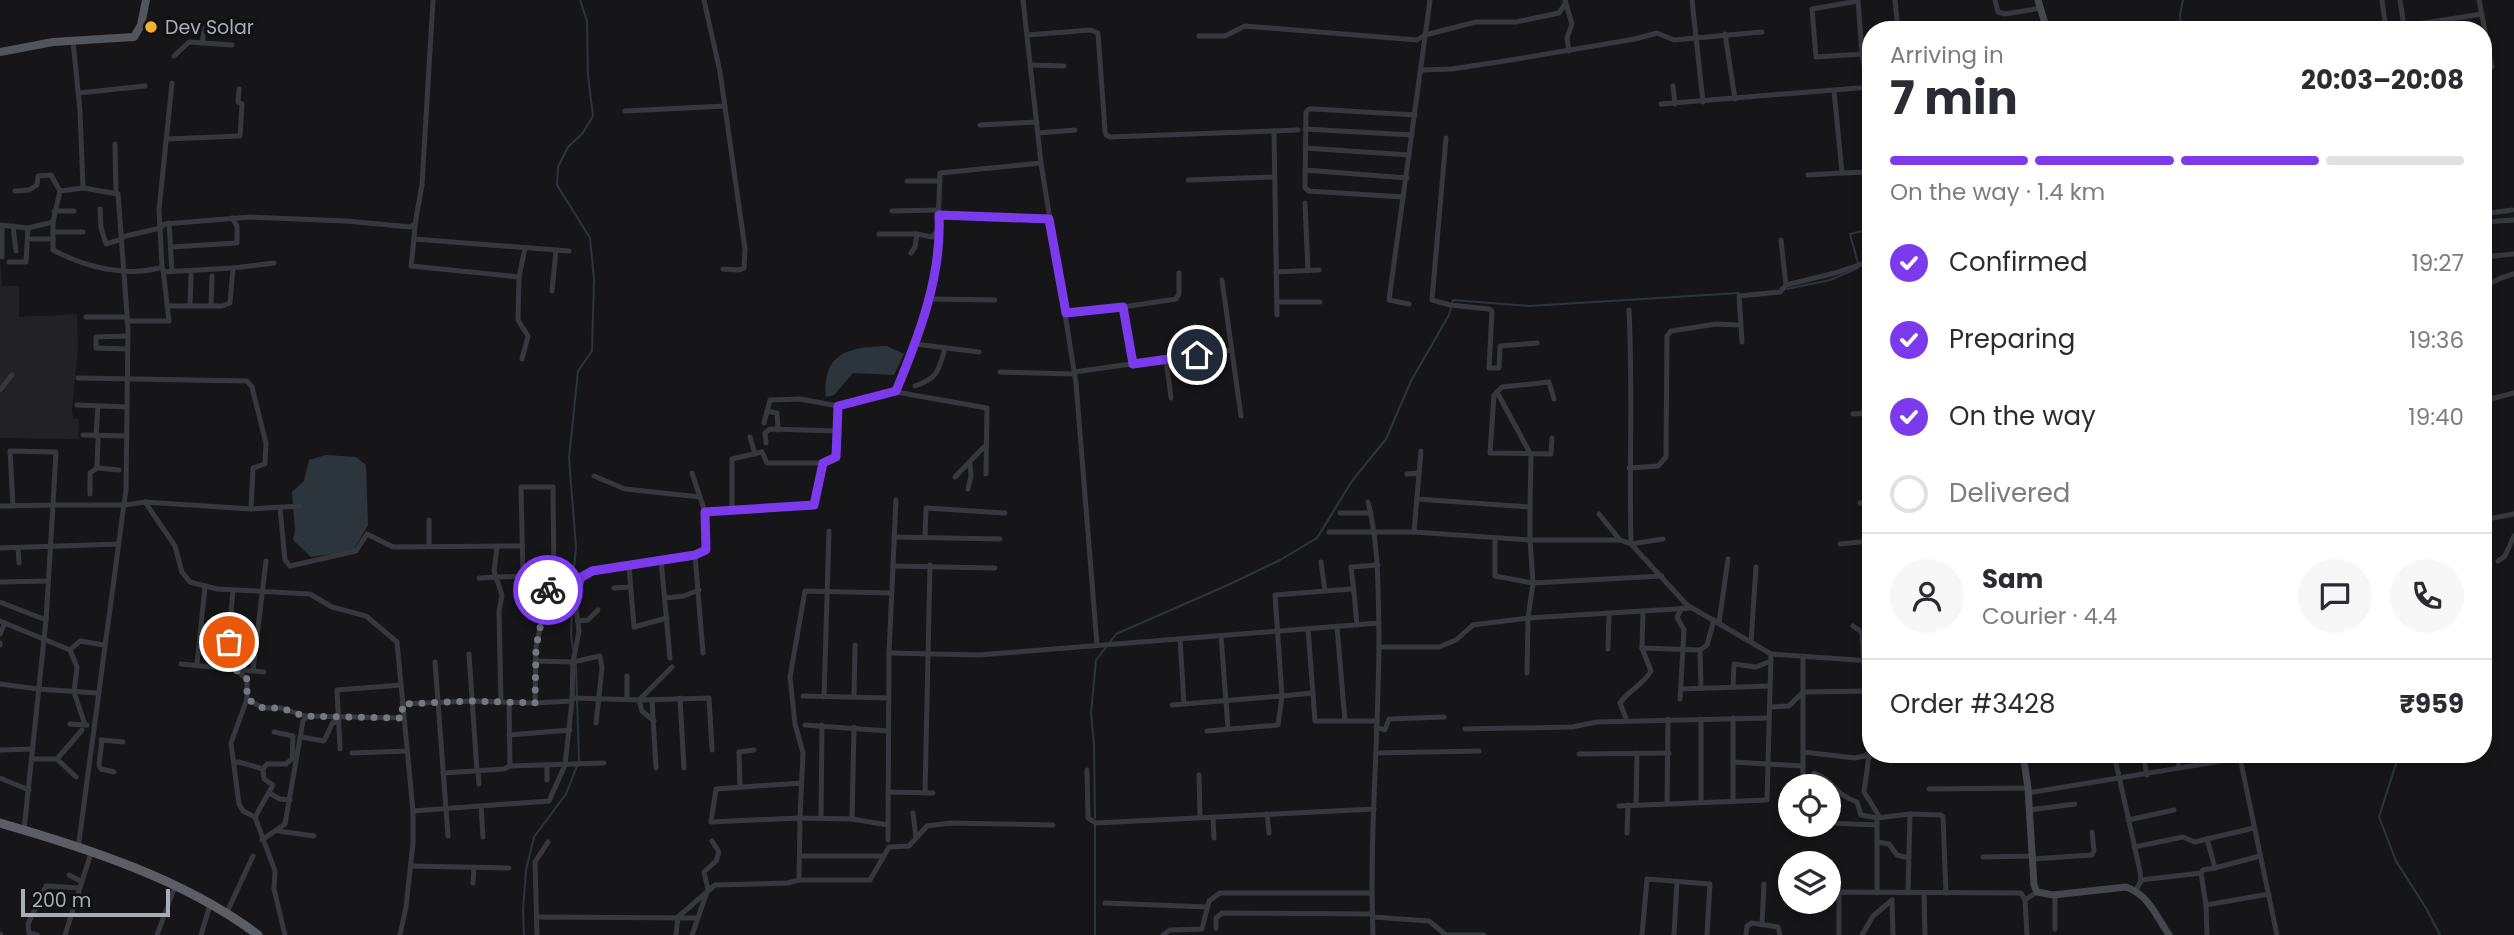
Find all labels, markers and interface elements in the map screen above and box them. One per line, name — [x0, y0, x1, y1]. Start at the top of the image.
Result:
place label: Dev Solar — [165, 14, 254, 41]
marker: Dev Solar — [143, 19, 159, 35]
text: Arriving in — [1890, 39, 2004, 71]
text: 20:03–20:08 — [2301, 62, 2464, 98]
text: 7 min — [1890, 66, 2018, 130]
text: On the way · 1.4 km — [1890, 176, 2105, 208]
icon: check — [1890, 244, 1928, 282]
text: Confirmed — [1949, 244, 2087, 280]
text: 19:27 — [2411, 247, 2464, 279]
icon: check — [1890, 321, 1928, 359]
text: Preparing — [1949, 321, 2075, 357]
text: 19:36 — [2409, 324, 2464, 356]
pin — [1167, 325, 1227, 385]
icon: home — [1178, 336, 1216, 374]
icon: check — [1890, 398, 1928, 436]
text: On the way — [1949, 398, 2096, 434]
text: 19:40 — [2408, 401, 2464, 433]
text: Delivered — [1949, 475, 2070, 511]
courier — [513, 555, 583, 625]
button: person — [1890, 559, 1964, 633]
button: chat — [2298, 559, 2372, 633]
button: phone — [2390, 559, 2464, 633]
text: Sam — [1982, 561, 2043, 597]
icon: bike — [529, 571, 567, 609]
text: Courier · 4.4 — [1982, 600, 2117, 632]
pin — [199, 612, 259, 672]
icon: bag — [210, 623, 248, 661]
text: Order #3428 — [1890, 686, 2055, 722]
text: ₹959 — [2400, 686, 2464, 722]
map controls — [1778, 774, 1841, 914]
button: locate — [1778, 774, 1841, 837]
button: layers — [1778, 851, 1841, 914]
scale bar — [21, 886, 170, 918]
text: 200 m — [32, 887, 91, 914]

